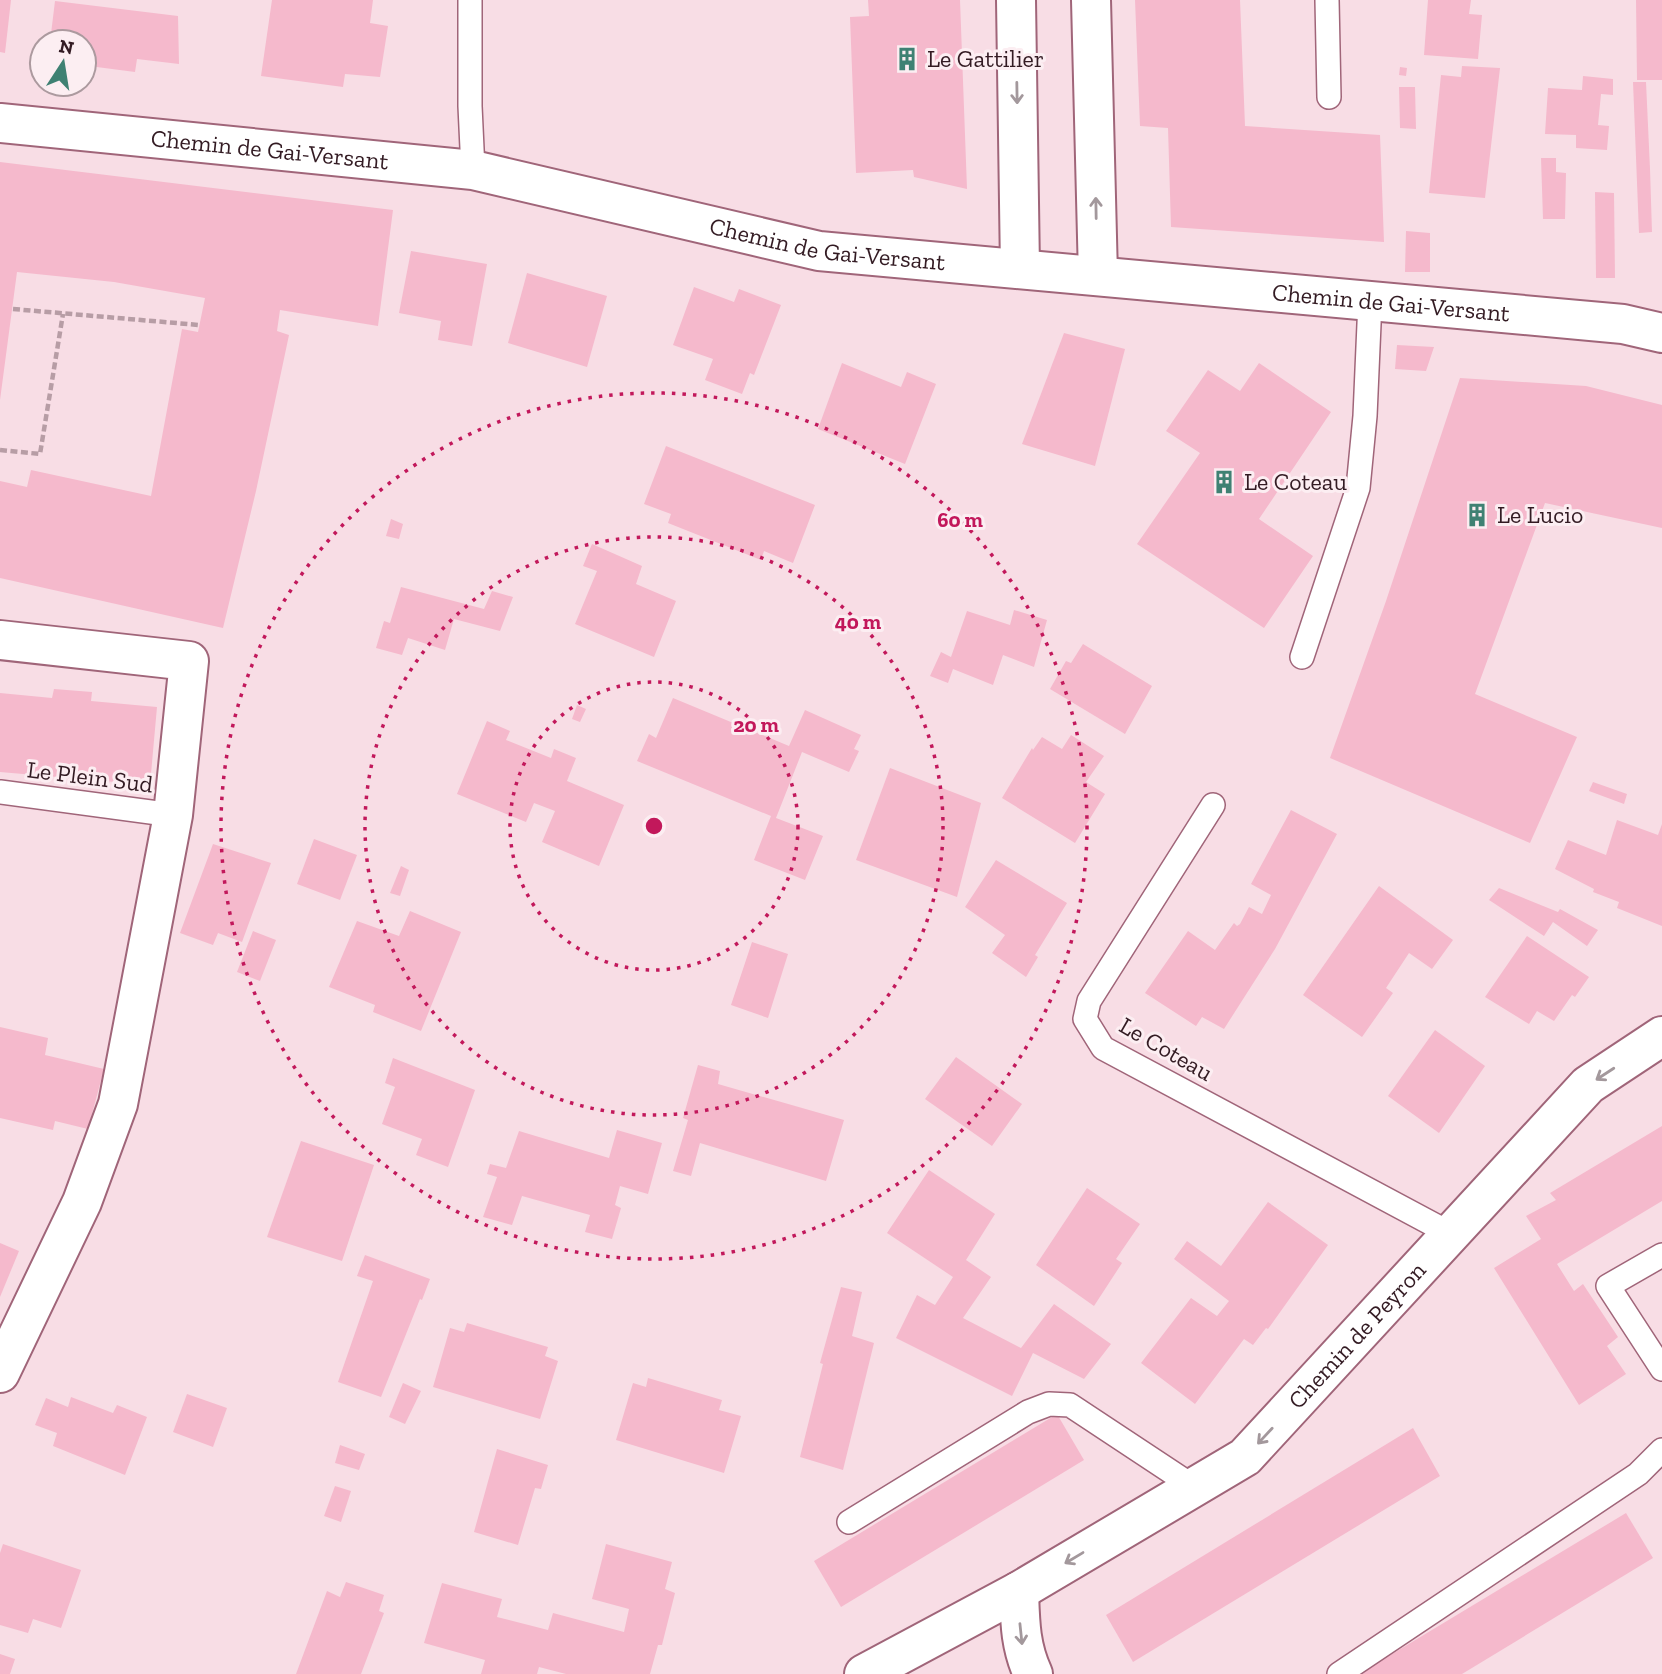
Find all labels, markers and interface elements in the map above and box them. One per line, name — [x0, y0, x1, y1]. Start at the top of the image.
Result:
north arrow — [28, 28, 98, 98]
text: N — [57, 34, 76, 60]
place label: Le Gattilier — [927, 44, 1044, 73]
building icon: Le Gattilier — [893, 45, 921, 73]
one-way arrow — [1011, 81, 1024, 104]
street label: Chemin de Gai-Versant — [150, 123, 390, 176]
one-way arrow — [1089, 196, 1103, 219]
street label: Chemin de Gai-Versant — [707, 211, 946, 276]
street label: Chemin de Gai-Versant — [1271, 277, 1511, 328]
place label: Le Coteau — [1244, 467, 1347, 496]
building icon: Le Coteau — [1210, 468, 1238, 496]
place label: Le Lucio — [1497, 500, 1583, 529]
building icon: Le Lucio — [1463, 501, 1491, 529]
text: 60 m — [937, 507, 983, 532]
text: 40 m — [835, 609, 882, 634]
text: 20 m — [733, 712, 779, 737]
street label: Le Plein Sud — [25, 754, 155, 799]
centre of rings — [642, 814, 666, 838]
street label: Le Coteau — [1114, 1010, 1219, 1087]
one-way arrow — [1596, 1067, 1615, 1081]
street label: Chemin de Peyron — [1282, 1255, 1432, 1414]
one-way arrow — [1257, 1427, 1273, 1445]
one-way arrow — [1065, 1551, 1085, 1565]
one-way arrow — [1015, 1622, 1028, 1644]

